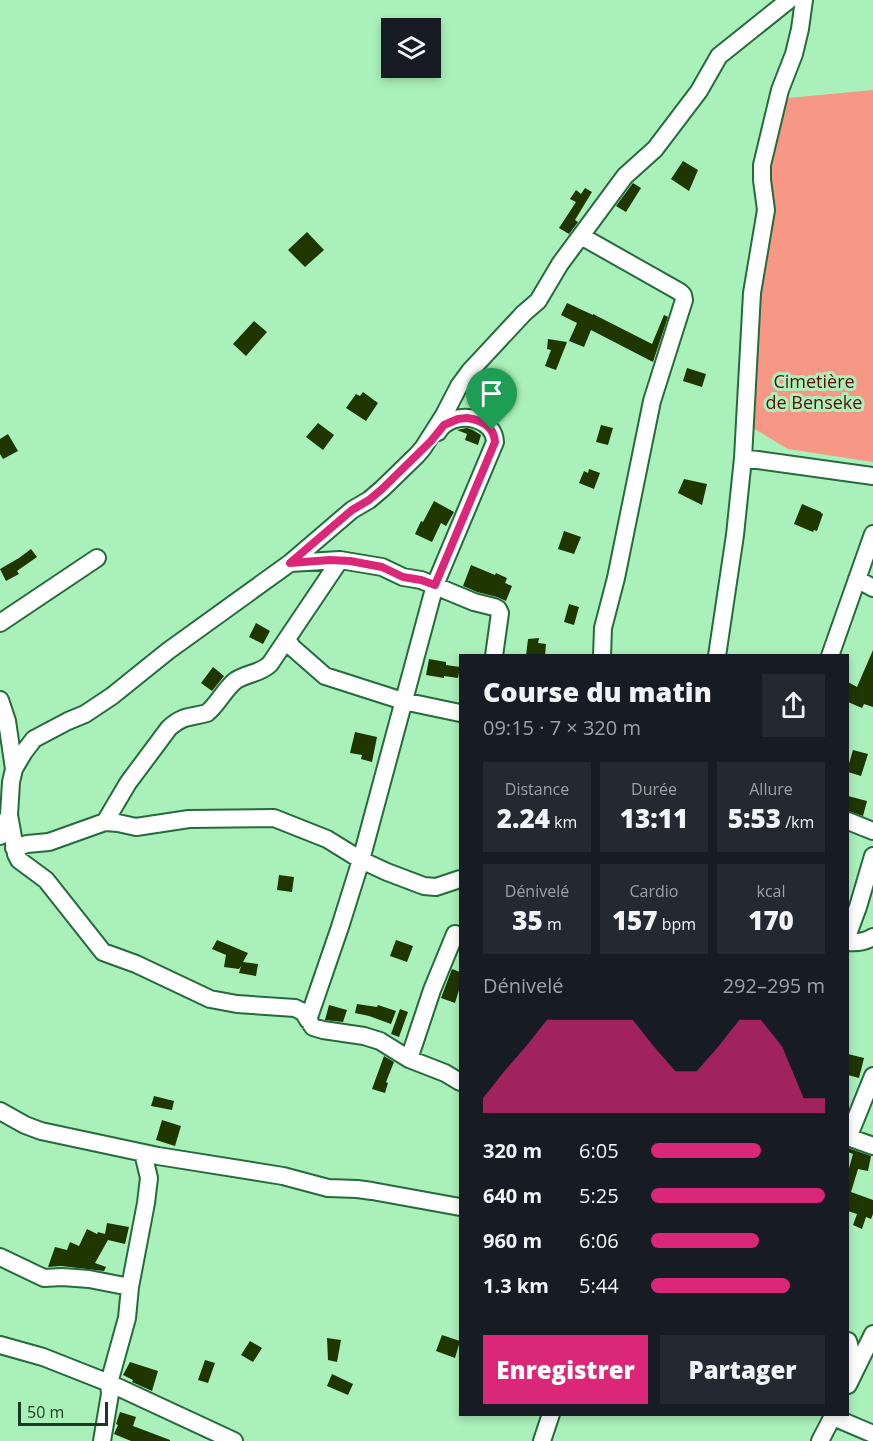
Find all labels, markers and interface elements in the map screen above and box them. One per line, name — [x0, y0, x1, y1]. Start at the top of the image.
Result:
map controls — [381, 18, 441, 78]
button: layers — [381, 18, 441, 78]
pin — [466, 368, 517, 430]
park label: Cimetière de Benseke — [766, 369, 862, 414]
icon: arrive — [475, 377, 508, 410]
text: Course du matin — [483, 673, 712, 710]
button: share — [762, 674, 825, 737]
text: 09:15 · 7 × 320 m — [483, 714, 641, 741]
text: Distance — [505, 778, 569, 800]
text: Durée — [631, 778, 677, 800]
text: Allure — [749, 778, 793, 800]
text: 2.24 — [497, 800, 550, 836]
text: 13:11 — [620, 800, 688, 836]
text: 5:53 — [728, 800, 781, 836]
text: km — [550, 811, 577, 833]
text: /km — [781, 811, 814, 833]
text: Dénivelé — [505, 880, 569, 902]
text: Cardio — [630, 880, 678, 902]
text: kcal — [757, 880, 786, 902]
text: 35 — [512, 902, 543, 938]
text: 157 — [612, 902, 658, 938]
text: 170 — [748, 902, 794, 938]
text: m — [543, 913, 562, 935]
text: bpm — [658, 913, 696, 935]
text: Dénivelé — [483, 972, 564, 999]
text: 292–295 m — [723, 972, 825, 999]
text: 320 m — [483, 1137, 542, 1164]
text: 6:05 — [579, 1137, 619, 1164]
text: 640 m — [483, 1182, 542, 1209]
text: 5:25 — [579, 1182, 619, 1209]
text: 960 m — [483, 1227, 542, 1254]
text: 6:06 — [579, 1227, 619, 1254]
text: 1.3 km — [483, 1272, 549, 1299]
text: 5:44 — [579, 1272, 619, 1299]
button: Enregistrer — [483, 1335, 648, 1404]
button: Partager — [660, 1335, 825, 1404]
scale bar — [18, 1399, 108, 1426]
text: 50 m — [27, 1401, 64, 1423]

